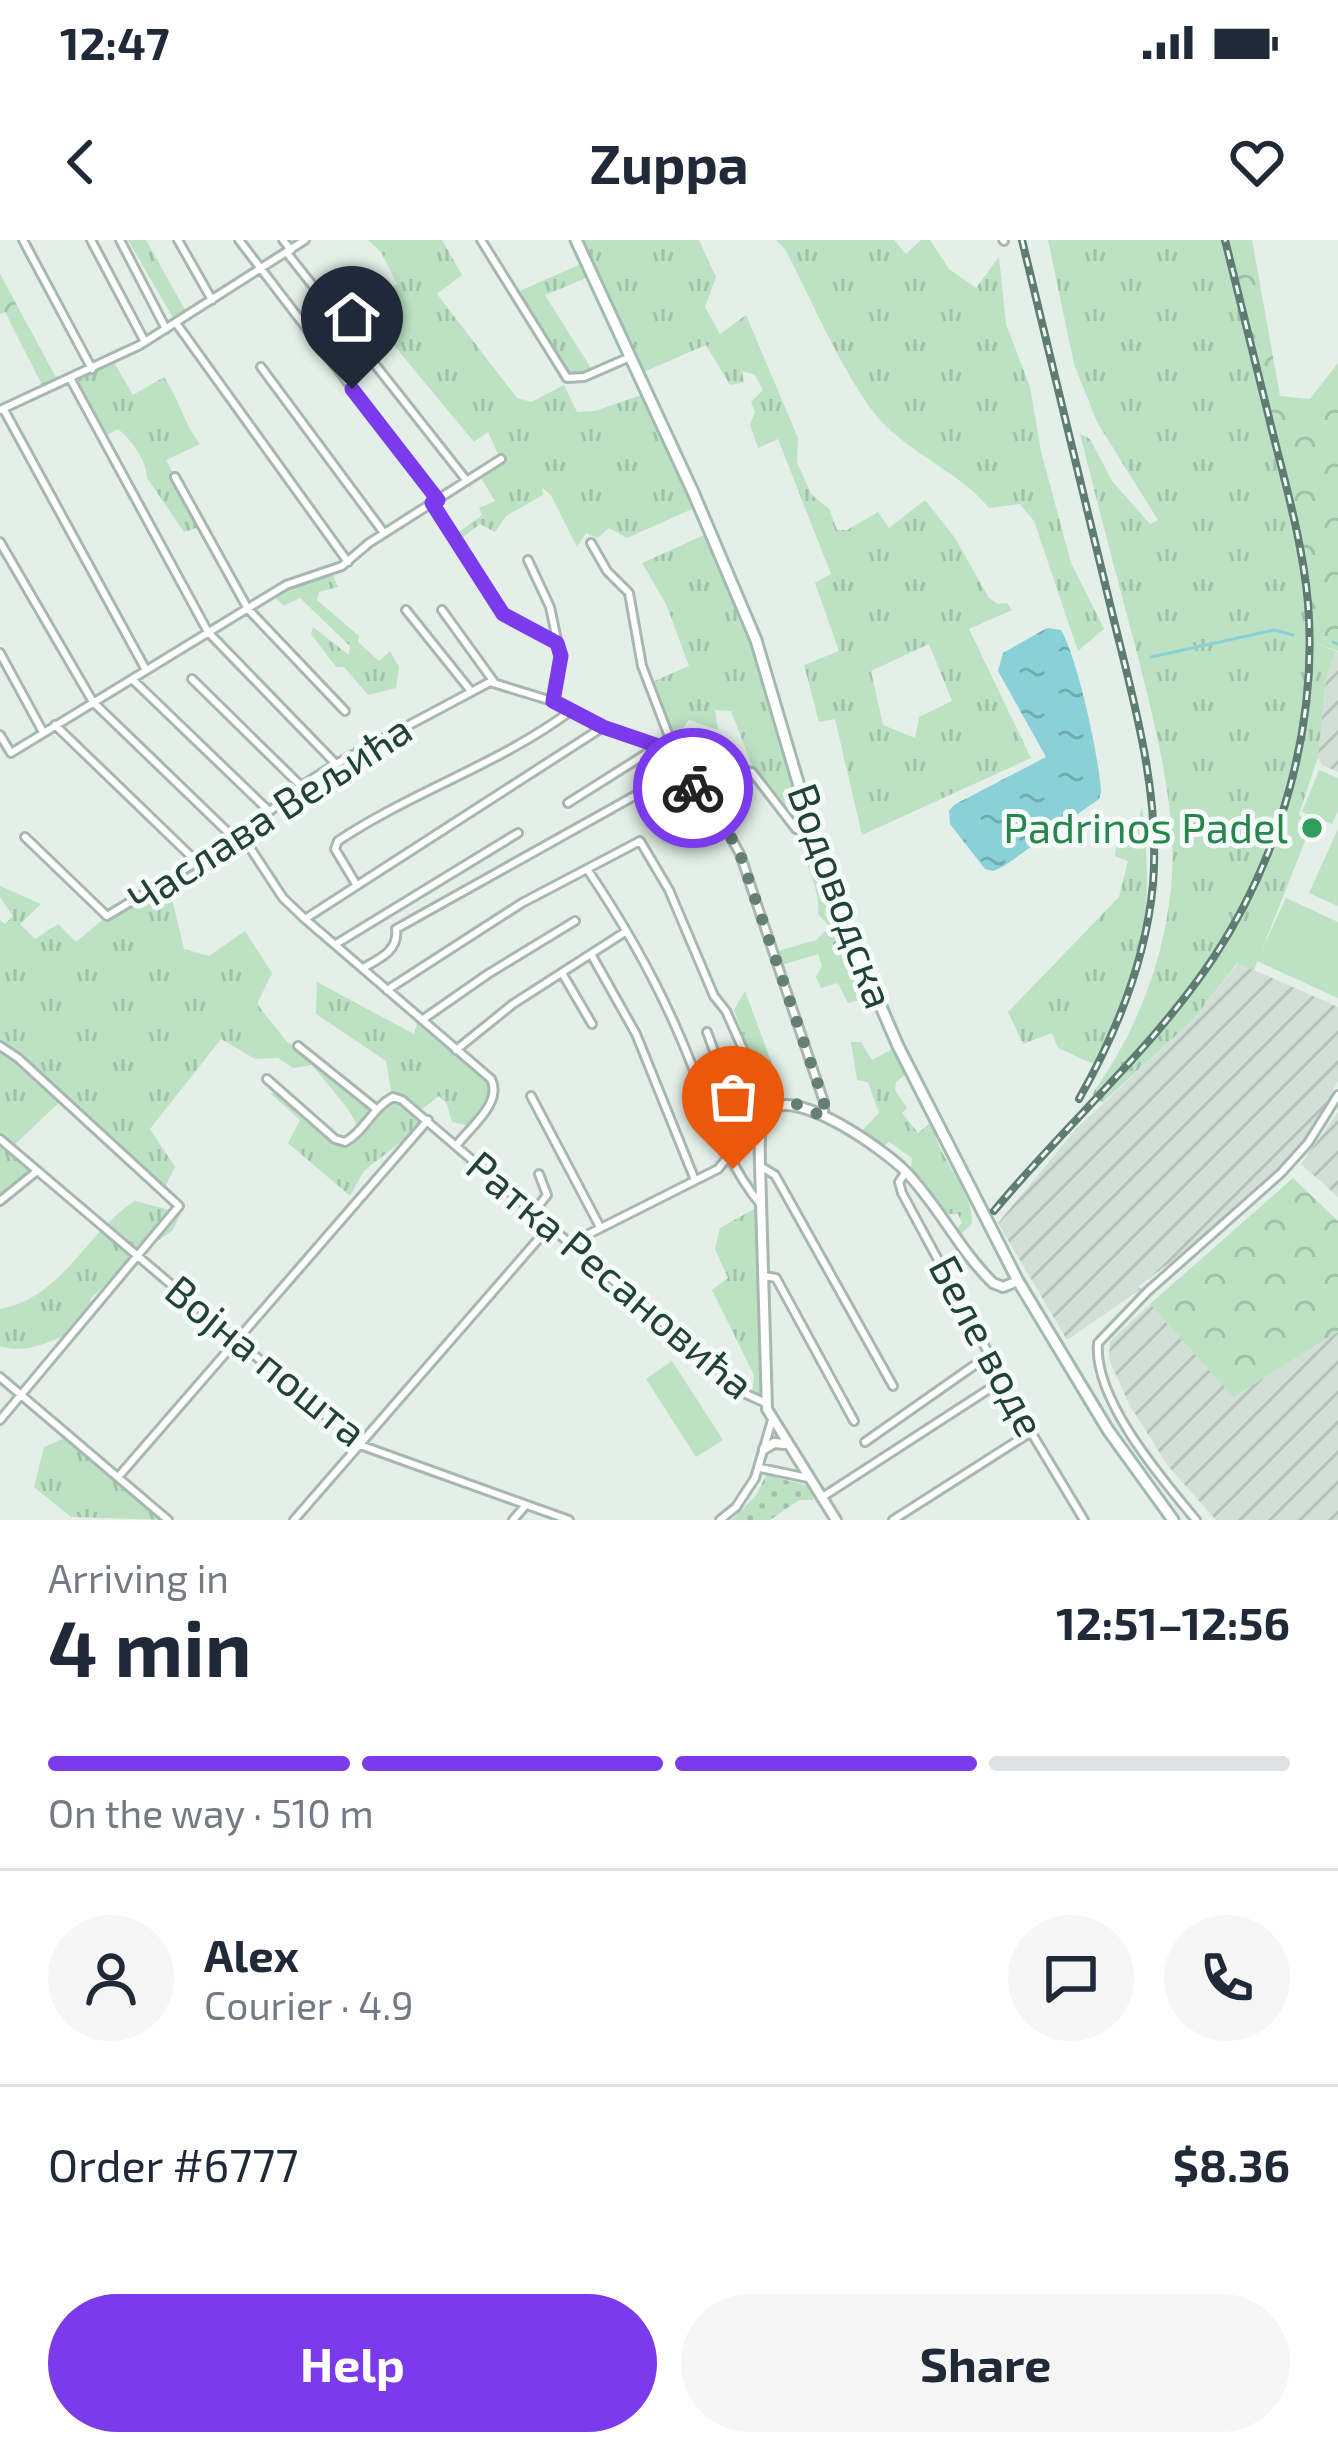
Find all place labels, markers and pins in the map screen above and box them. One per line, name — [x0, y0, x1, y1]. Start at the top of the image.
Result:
pin — [301, 266, 403, 389]
place label: Padrinos Padel — [1003, 801, 1289, 851]
marker: Padrinos Padel — [1299, 815, 1325, 841]
pin — [682, 1046, 784, 1169]

